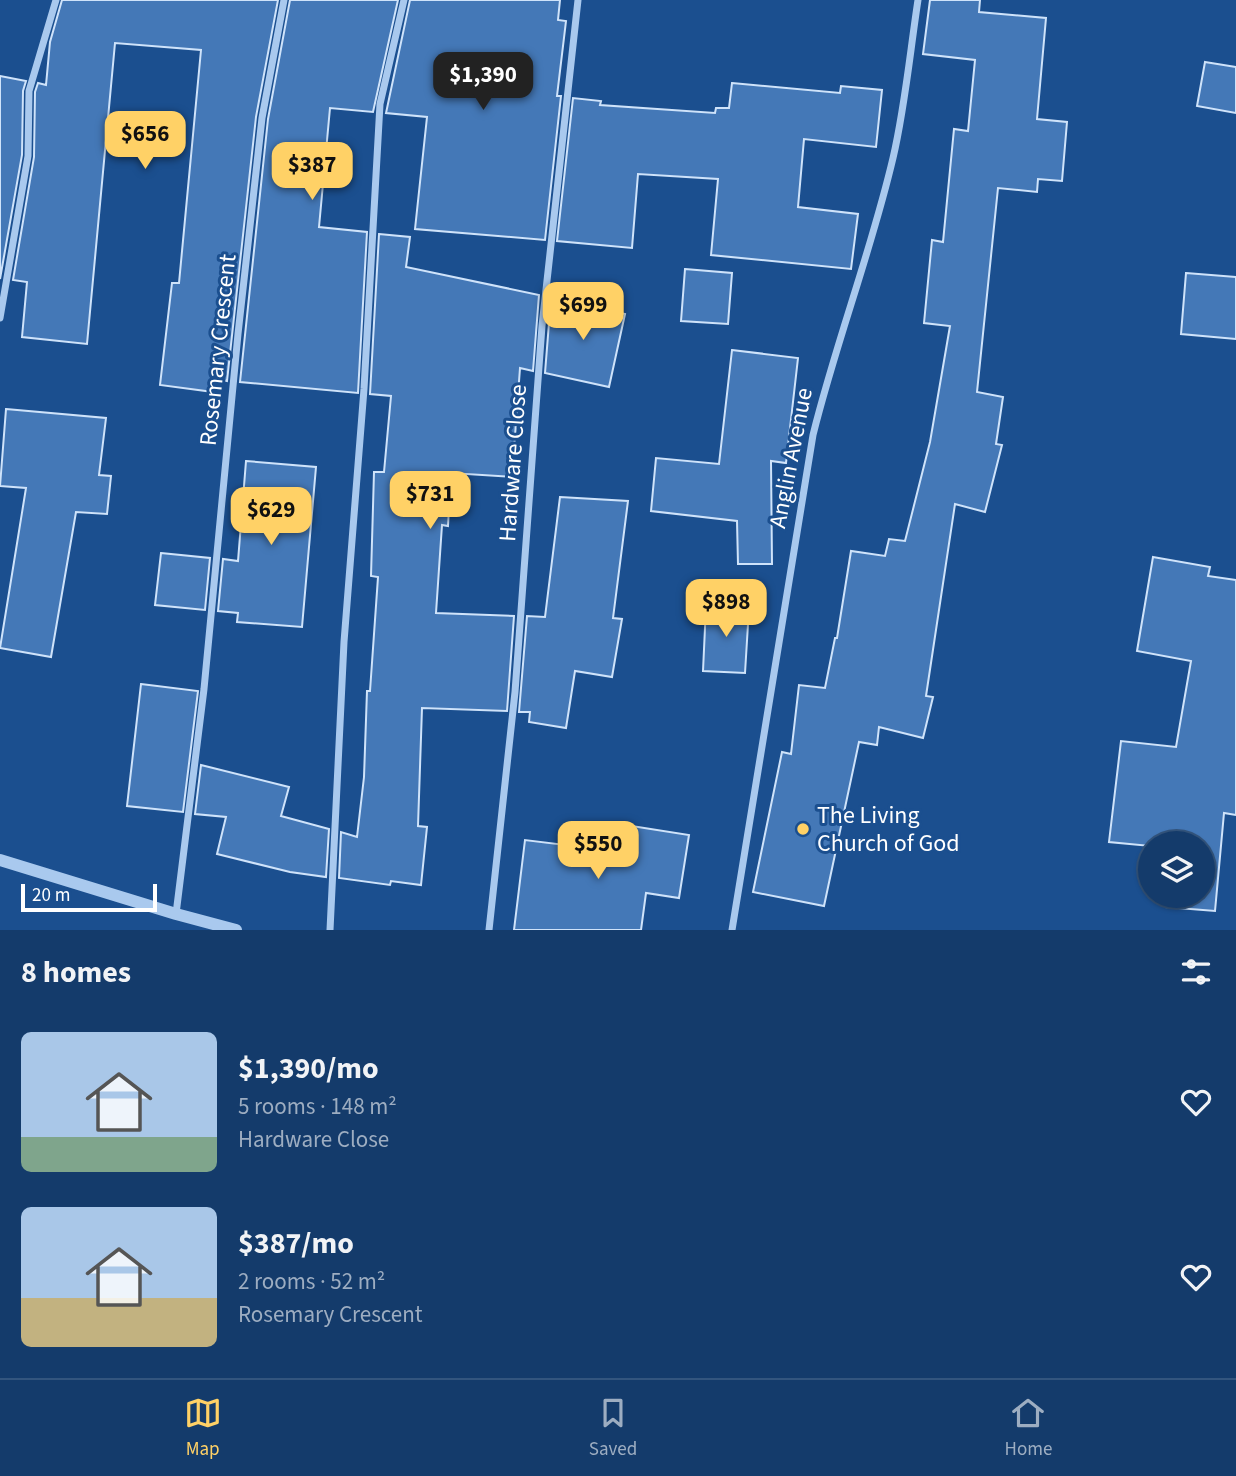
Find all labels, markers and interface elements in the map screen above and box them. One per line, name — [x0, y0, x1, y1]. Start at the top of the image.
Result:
pin: $1,390 — [426, 52, 540, 112]
text: $1,390 — [449, 58, 517, 91]
pin: $656 — [104, 111, 186, 171]
text: $656 — [121, 117, 169, 150]
pin: $387 — [271, 142, 353, 202]
text: $387 — [288, 148, 336, 181]
street label: Rosemary Crescent — [191, 252, 245, 448]
pin: $699 — [542, 282, 624, 342]
text: $699 — [559, 288, 607, 321]
street label: Hardware Close — [490, 383, 536, 543]
street label: Anglin Avenue — [760, 385, 822, 531]
pin: $731 — [389, 472, 471, 531]
text: $731 — [406, 477, 454, 510]
pin: $629 — [230, 488, 312, 547]
text: $629 — [247, 493, 295, 526]
pin: $898 — [685, 580, 767, 639]
text: $898 — [702, 585, 750, 618]
place label: The Living Church of God — [817, 798, 960, 861]
marker: The Living Church of God — [795, 821, 811, 837]
pin: $550 — [557, 822, 639, 881]
text: $550 — [574, 827, 622, 860]
map controls — [1138, 831, 1215, 908]
button: layers — [1138, 831, 1215, 908]
scale bar — [21, 881, 158, 913]
text: 20 m — [32, 882, 70, 909]
text: 8 homes — [21, 951, 131, 994]
icon: filters — [1177, 953, 1215, 991]
text: $1,390/mo — [238, 1047, 379, 1090]
icon: home — [77, 1060, 161, 1144]
icon: heart — [1177, 1083, 1215, 1121]
text: 5 rooms · 148 m² — [238, 1090, 397, 1123]
text: Hardware Close — [238, 1123, 389, 1156]
text: $387/mo — [238, 1222, 354, 1265]
icon: home — [77, 1235, 161, 1319]
icon: heart — [1177, 1258, 1215, 1296]
text: 2 rooms · 52 m² — [238, 1265, 385, 1298]
text: Rosemary Crescent — [238, 1298, 423, 1331]
tab: Map — [184, 1394, 222, 1463]
tab: Saved — [589, 1394, 637, 1463]
tab: Home — [1005, 1394, 1052, 1463]

